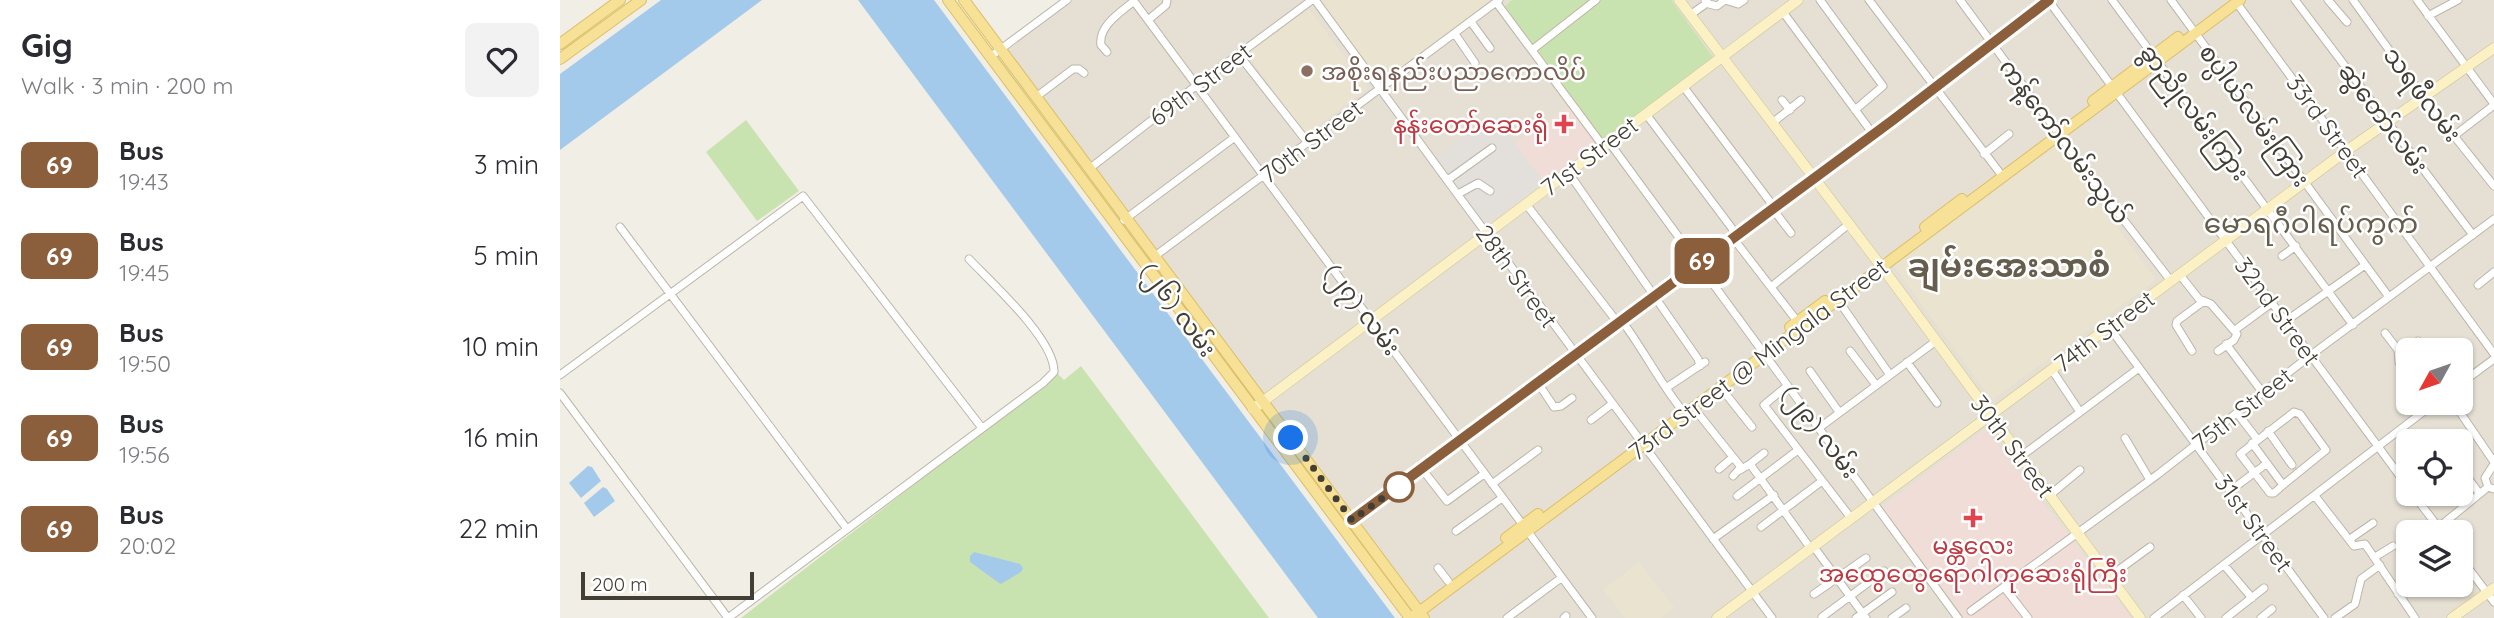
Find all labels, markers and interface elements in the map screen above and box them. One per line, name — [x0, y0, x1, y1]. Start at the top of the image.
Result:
button: heart — [465, 23, 539, 97]
text: Gig — [21, 24, 73, 65]
street label: 69th Street — [1143, 36, 1257, 132]
street label: ခွာညိုလမ်းကြား — [2130, 38, 2256, 189]
street label: စပ္ပါယ်လမ်းကြား — [2189, 38, 2317, 195]
street label: သရဖီလမ်း — [2374, 41, 2468, 150]
street label: ကန့်ကော်လမ်းသွယ် — [1989, 53, 2137, 233]
place label: အစိုးရနည်းပညာကောလိပ် — [1321, 56, 1586, 91]
street label: ဆွဲတော်လမ်း — [2329, 57, 2435, 182]
marker: အစိုးရနည်းပညာကောလိပ် — [1299, 63, 1315, 79]
street label: 33rd Street — [2280, 68, 2376, 184]
text: Walk · 3 min · 200 m — [21, 71, 234, 100]
street label: 70th Street — [1254, 93, 1368, 189]
place label: နန်းတော်ဆေးရုံ — [1393, 109, 1548, 144]
street label: 71st Street — [1535, 110, 1643, 202]
marker: နန်းတော်ဆေးရုံ — [1554, 114, 1574, 134]
text: Bus — [119, 134, 164, 167]
text: 3 min — [474, 148, 539, 181]
text: 69 — [46, 150, 73, 180]
text: 19:43 — [119, 167, 169, 196]
district label: မောရဂီဝါရပ်ကွက် — [2204, 205, 2418, 246]
street label: 28th Street — [1470, 219, 1564, 333]
text: Bus — [119, 225, 164, 258]
line badge: 69 — [1670, 238, 1734, 284]
text: 5 min — [473, 239, 539, 272]
text: 69 — [46, 241, 73, 271]
district label: ချမ်းအေးသာစံ — [1908, 244, 2110, 293]
text: 69 — [1689, 246, 1715, 276]
street label: 32nd Street — [2229, 251, 2327, 371]
street label: 73rd Street @ Mingala Street — [1622, 252, 1894, 466]
street label: (၂၆) လမ်း — [1131, 256, 1223, 365]
street label: (၂၇) လမ်း — [1315, 257, 1407, 364]
text: 19:45 — [119, 258, 169, 287]
street label: 74th Street — [2048, 284, 2160, 378]
text: Bus — [119, 316, 164, 349]
text: 10 min — [463, 330, 539, 363]
text: 69 — [46, 332, 73, 362]
north arrow — [2396, 338, 2473, 415]
map controls — [2396, 338, 2473, 597]
text: 19:50 — [119, 349, 171, 378]
street label: 75th Street — [2186, 360, 2298, 458]
street label: (၂၉) လမ်း — [1772, 378, 1866, 487]
street label: 30th Street — [1965, 389, 2061, 503]
text: Bus — [119, 407, 164, 440]
your location — [1273, 420, 1308, 455]
text: 16 min — [464, 421, 539, 454]
text: 69 — [46, 423, 73, 453]
button: locate — [2396, 429, 2473, 506]
text: 19:56 — [119, 440, 170, 469]
street label: 31st Street — [2209, 468, 2299, 578]
unlabelled marker — [1384, 472, 1414, 502]
text: Bus — [119, 498, 164, 531]
marker: မန္တလေး အထွေထွေရောဂါကုဆေးရုံကြီး — [1963, 508, 1983, 528]
text: 22 min — [459, 512, 539, 545]
text: 69 — [46, 514, 73, 544]
button: layers — [2396, 520, 2473, 597]
place label: မန္တလေး အထွေထွေရောဂါကုဆေးရုံကြီး — [1819, 530, 2127, 593]
text: 20:02 — [119, 531, 176, 560]
scale bar — [581, 569, 754, 601]
text: 200 m — [592, 572, 648, 596]

